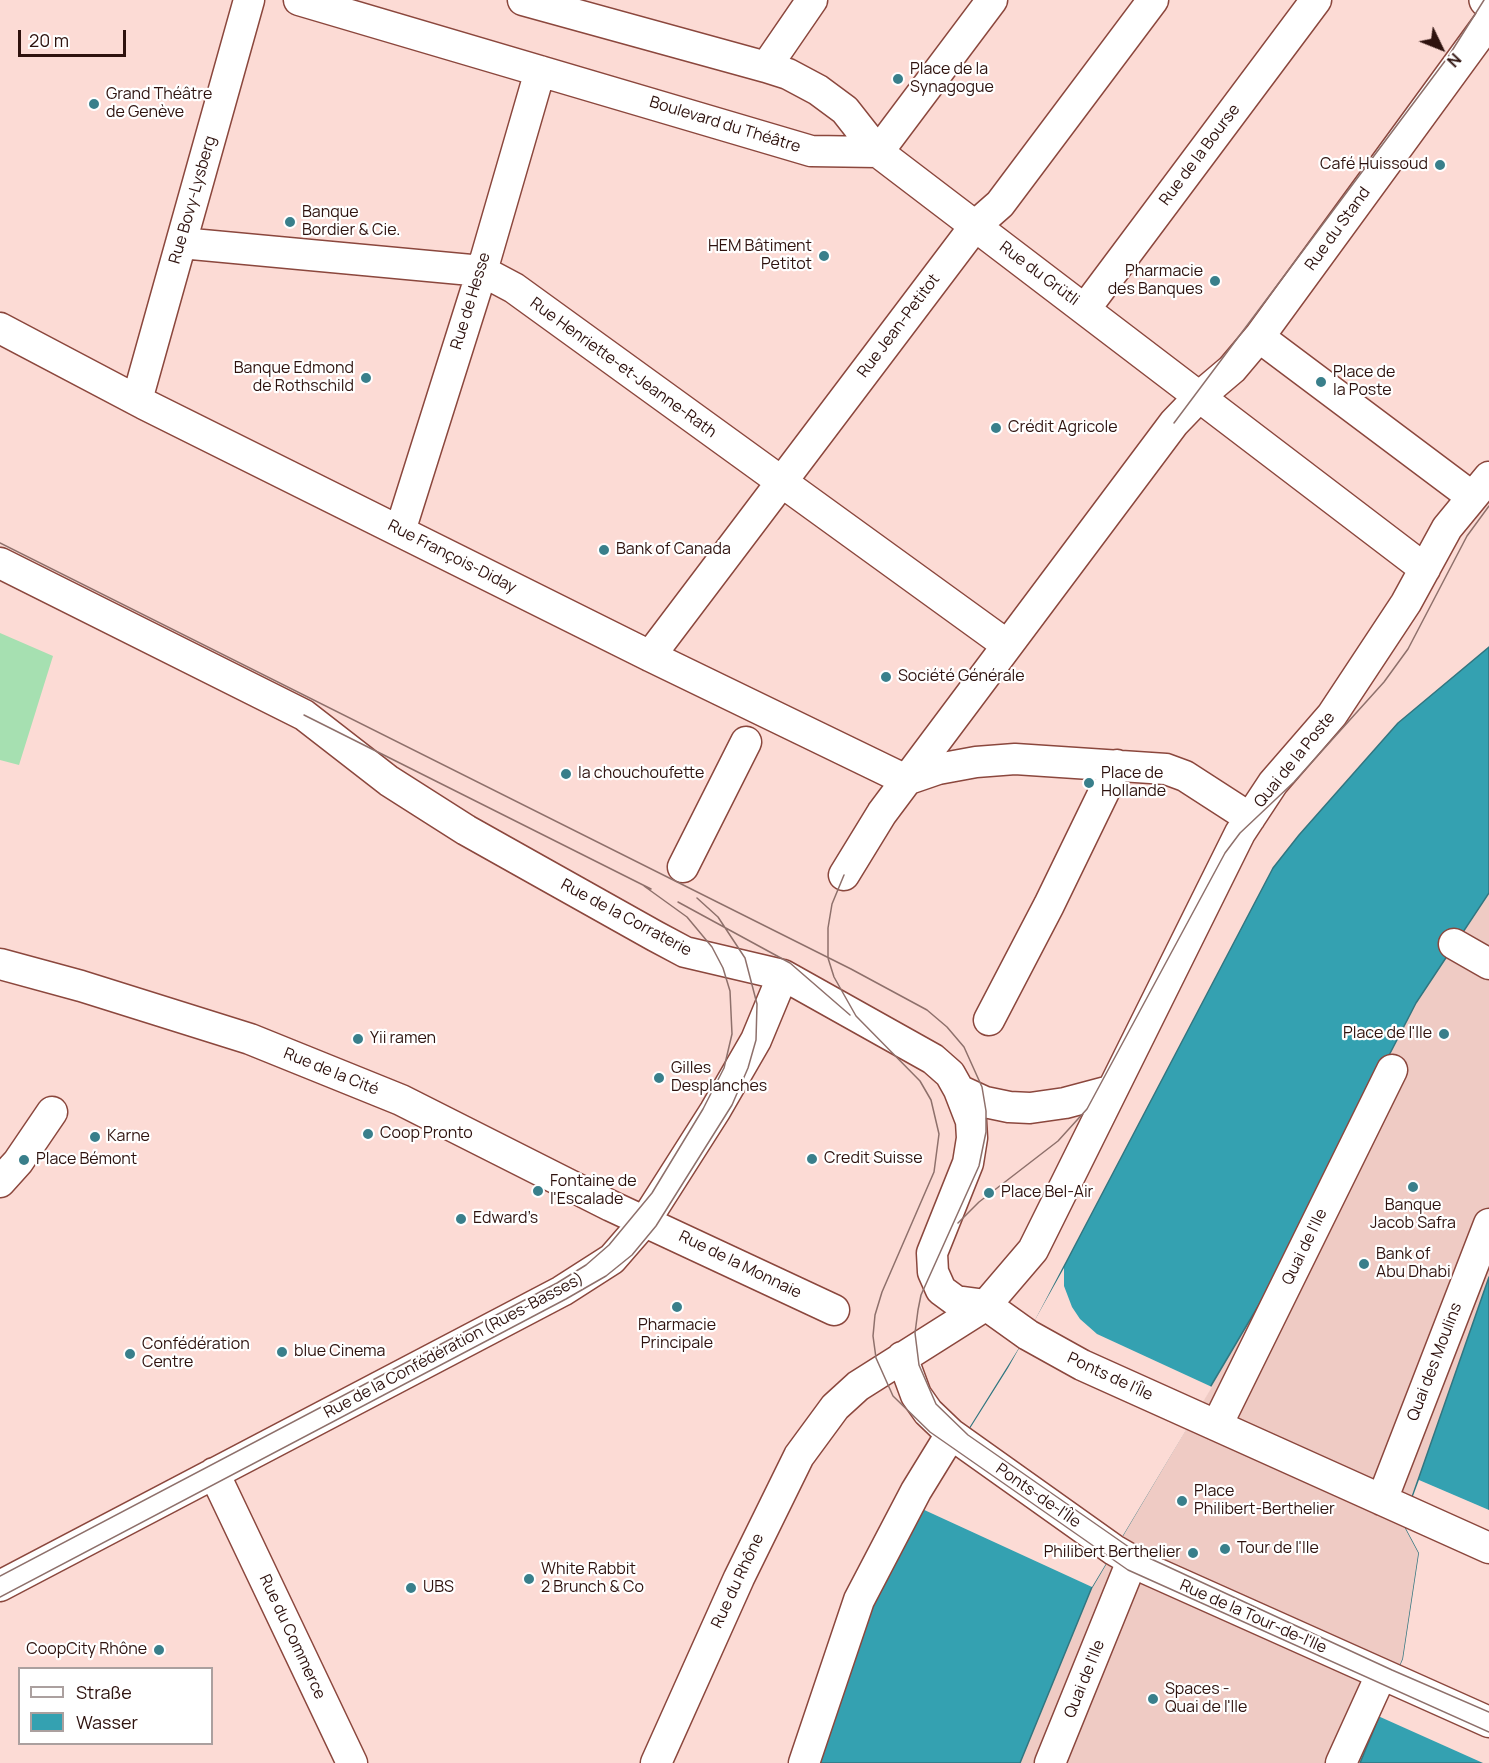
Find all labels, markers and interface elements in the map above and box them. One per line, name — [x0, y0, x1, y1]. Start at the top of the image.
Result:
scale bar — [21, 18, 129, 56]
north arrow — [1411, 18, 1471, 78]
text: 20 m — [29, 28, 69, 52]
text: N — [1442, 49, 1466, 72]
place label: Place de la Synagogue — [910, 60, 994, 98]
marker: Place de la Synagogue — [891, 72, 905, 86]
place label: Grand Théâtre de Genève — [106, 85, 212, 123]
street label: Boulevard du Théâtre — [647, 93, 803, 157]
marker: Grand Théâtre de Genève — [87, 97, 101, 111]
street label: Rue de la Bourse — [1156, 101, 1244, 209]
street label: Rue Bovy-Lysberg — [166, 134, 220, 266]
place label: Café Huissoud — [1320, 155, 1428, 175]
marker: Café Huissoud — [1433, 158, 1447, 172]
street label: Rue du Stand — [1301, 184, 1375, 274]
place label: Banque Bordier & Cie. — [302, 203, 400, 241]
marker: Banque Bordier & Cie. — [283, 215, 297, 229]
place label: HEM Bâtiment Petitot — [708, 237, 812, 275]
street label: Rue du Grütli — [995, 238, 1083, 310]
marker: HEM Bâtiment Petitot — [817, 249, 831, 263]
street label: Rue de Hesse — [447, 250, 495, 352]
place label: Pharmacie des Banques — [1108, 262, 1203, 300]
street label: Rue Jean-Petitot — [854, 270, 944, 382]
marker: Pharmacie des Banques — [1208, 274, 1222, 288]
street label: Rue Henriette-et-Jeanne-Rath — [526, 294, 720, 442]
place label: Banque Edmond de Rothschild — [234, 359, 354, 397]
place label: Place de la Poste — [1333, 363, 1395, 401]
marker: Banque Edmond de Rothschild — [359, 371, 373, 385]
marker: Place de la Poste — [1314, 375, 1328, 389]
place label: Crédit Agricole — [1008, 418, 1118, 438]
marker: Crédit Agricole — [989, 421, 1003, 435]
street label: Rue François-Diday — [385, 516, 519, 598]
place label: Bank of Canada — [616, 540, 731, 560]
marker: Bank of Canada — [597, 543, 611, 557]
place label: Société Générale — [898, 667, 1025, 687]
marker: Société Générale — [879, 670, 893, 684]
street label: Quai de la Poste — [1251, 708, 1339, 812]
place label: la chouchoufette — [578, 764, 704, 784]
place label: Place de Hollande — [1101, 764, 1166, 802]
marker: la chouchoufette — [559, 767, 573, 781]
marker: Place de Hollande — [1082, 776, 1096, 790]
street label: Rue de la Corraterie — [557, 875, 695, 961]
place label: Place de l'Ile — [1343, 1024, 1432, 1044]
marker: Place de l'Ile — [1437, 1027, 1451, 1041]
place label: Yii ramen — [370, 1029, 436, 1049]
marker: Yii ramen — [351, 1032, 365, 1046]
street label: Rue de la Cité — [281, 1044, 381, 1100]
place label: Gilles Desplanches — [671, 1059, 767, 1097]
marker: Gilles Desplanches — [652, 1071, 666, 1085]
place label: Coop Pronto — [380, 1124, 473, 1144]
place label: Karne — [107, 1127, 150, 1147]
marker: Coop Pronto — [361, 1127, 375, 1141]
marker: Karne — [88, 1130, 102, 1144]
place label: Credit Suisse — [824, 1149, 922, 1169]
place label: Place Bémont — [36, 1150, 137, 1170]
marker: Credit Suisse — [805, 1152, 819, 1166]
marker: Place Bémont — [17, 1153, 31, 1167]
place label: Fontaine de l'Escalade — [550, 1172, 637, 1210]
marker: Banque Jacob Safra — [1406, 1180, 1420, 1194]
place label: Place Bel-Air — [1001, 1183, 1093, 1203]
marker: Fontaine de l'Escalade — [531, 1184, 545, 1198]
marker: Place Bel-Air — [982, 1186, 996, 1200]
place label: Banque Jacob Safra — [1370, 1196, 1456, 1234]
street label: Quai de l'Ile — [1278, 1206, 1332, 1288]
place label: Edward’s — [473, 1209, 538, 1229]
marker: Edward’s — [454, 1212, 468, 1226]
street label: Rue de la Monnaie — [676, 1227, 804, 1303]
place label: Bank of Abu Dhabi — [1376, 1245, 1451, 1283]
marker: Bank of Abu Dhabi — [1357, 1257, 1371, 1271]
street label: Rue de la Confédération (Rues-Basses) — [321, 1269, 587, 1423]
marker: Pharmacie Principale — [670, 1300, 684, 1314]
street label: Quai des Moulins — [1404, 1300, 1466, 1424]
place label: Pharmacie Principale — [638, 1316, 716, 1354]
place label: Confédération Centre — [142, 1335, 250, 1373]
place label: blue Cinema — [294, 1342, 385, 1362]
marker: blue Cinema — [275, 1345, 289, 1359]
marker: Confédération Centre — [123, 1347, 137, 1361]
street label: Ponts de l'Île — [1064, 1349, 1156, 1405]
street label: Ponts-de-l'Île — [992, 1460, 1084, 1532]
place label: Place Philibert-Berthelier — [1194, 1482, 1335, 1520]
marker: Place Philibert-Berthelier — [1175, 1494, 1189, 1508]
street label: Rue du Rhône — [708, 1531, 768, 1631]
place label: Tour de l'Ile — [1237, 1539, 1319, 1559]
marker: Tour de l'Ile — [1218, 1542, 1232, 1556]
place label: Philibert Berthelier — [1044, 1543, 1181, 1563]
marker: Philibert Berthelier — [1186, 1546, 1200, 1560]
place label: White Rabbit 2 Brunch & Co — [541, 1560, 644, 1598]
street label: Rue du Commerce — [255, 1572, 329, 1702]
marker: White Rabbit 2 Brunch & Co — [522, 1572, 536, 1586]
street label: Rue de la Tour-de-l'Ile — [1177, 1576, 1329, 1658]
place label: UBS — [423, 1578, 454, 1598]
marker: UBS — [404, 1581, 418, 1595]
street label: Quai de l'Ile — [1061, 1637, 1109, 1721]
place label: CoopCity Rhône — [26, 1640, 147, 1660]
marker: CoopCity Rhône — [152, 1643, 166, 1657]
legend — [18, 1667, 213, 1745]
text: Straße — [76, 1680, 132, 1704]
place label: Spaces - Quai de l'Ile — [1165, 1680, 1247, 1718]
marker: Spaces - Quai de l'Ile — [1146, 1692, 1160, 1706]
text: Wasser — [76, 1710, 138, 1734]

